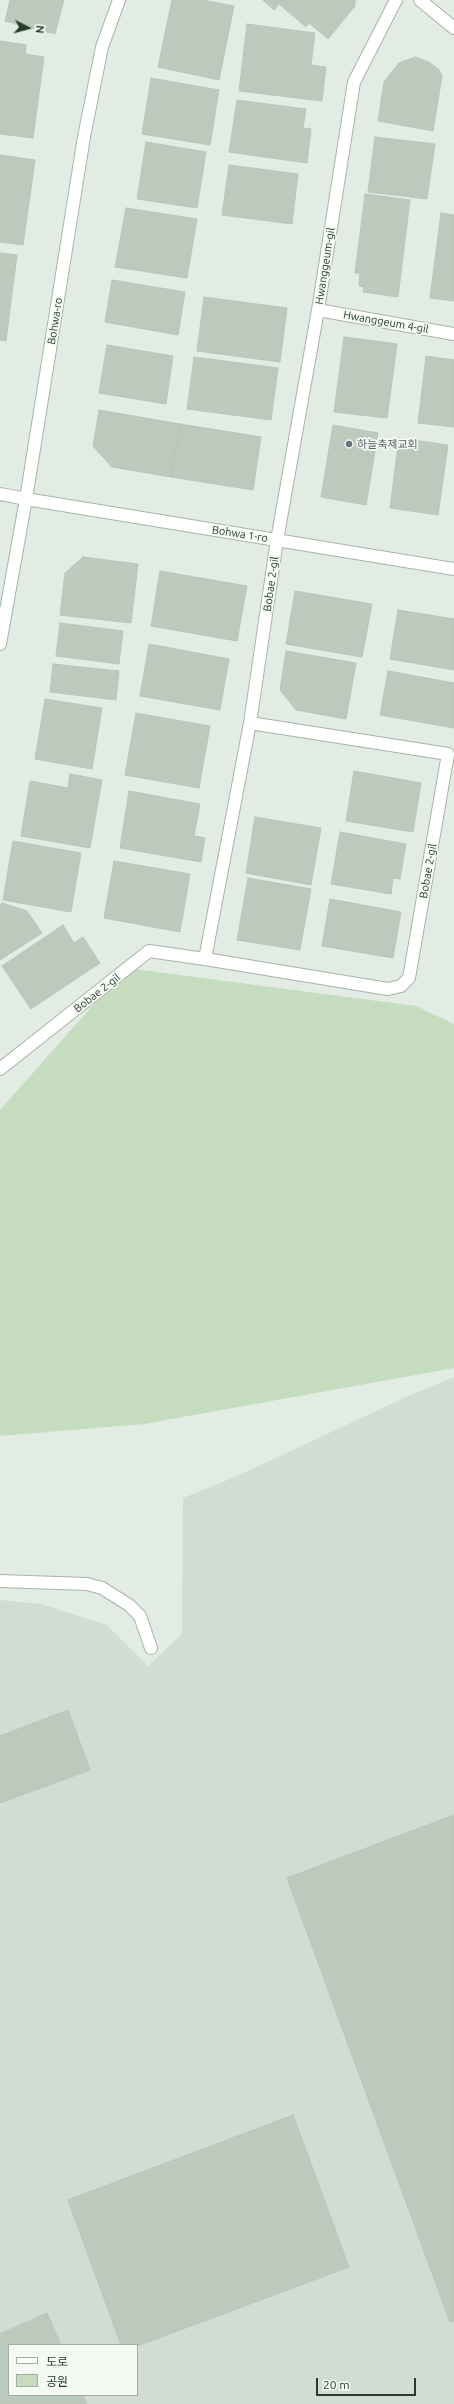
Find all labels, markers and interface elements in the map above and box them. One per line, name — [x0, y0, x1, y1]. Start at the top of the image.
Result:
north arrow — [8, 8, 48, 48]
text: N — [34, 25, 46, 34]
street label: Hwanggeum-gil — [312, 227, 338, 305]
street label: Bohwa-ro — [45, 296, 65, 346]
street label: Hwanggeum 4-gil — [342, 308, 430, 336]
place label: 하늘축제교회 — [357, 437, 418, 451]
marker: 하늘축제교회 — [344, 439, 354, 449]
street label: Bohwa 1-ro — [211, 523, 269, 545]
street label: Bobae 2-gil — [261, 556, 281, 612]
street label: Bobae 2-gil — [417, 843, 439, 899]
street label: Bobae 2-gil — [71, 971, 123, 1015]
legend — [8, 2344, 138, 2396]
text: 도로 — [46, 2355, 68, 2368]
scale bar — [318, 2370, 418, 2396]
text: 공원 — [46, 2375, 68, 2388]
text: 20 m — [323, 2378, 350, 2391]

